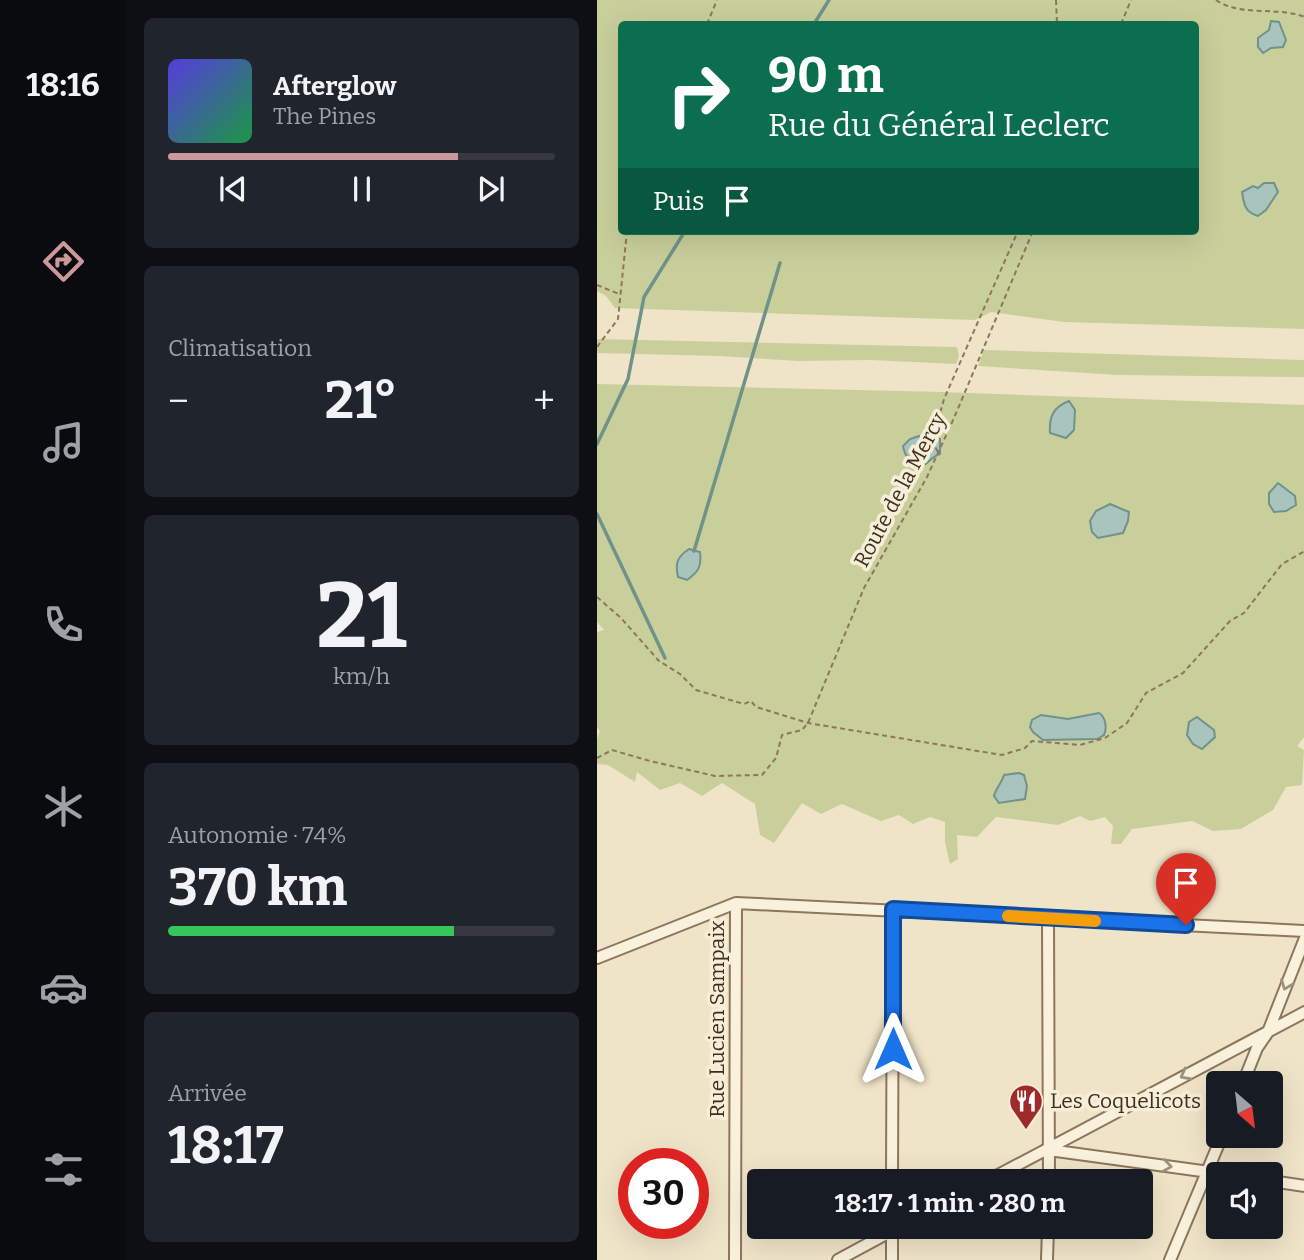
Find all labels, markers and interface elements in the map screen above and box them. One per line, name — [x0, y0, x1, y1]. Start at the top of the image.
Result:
text: 90 m — [768, 46, 884, 105]
icon: right — [653, 49, 744, 140]
text: 18:16 — [26, 66, 100, 104]
text: Afterglow — [273, 71, 396, 102]
text: The Pines — [273, 102, 376, 130]
text: Rue du Général Leclerc — [768, 106, 1110, 144]
icon: previous — [214, 170, 252, 208]
icon: pause — [343, 170, 381, 208]
icon: next — [472, 170, 510, 208]
icon: arrive — [718, 182, 756, 220]
text: Puis — [653, 186, 704, 217]
icon: directions — [39, 237, 88, 286]
text: Climatisation — [168, 334, 312, 362]
text: 21° — [325, 369, 397, 432]
text: − — [168, 378, 189, 424]
text: + — [533, 378, 555, 424]
street label: Route de la Mercy — [848, 408, 952, 572]
icon: music — [39, 418, 88, 467]
text: 21 — [316, 562, 407, 671]
icon: phone — [39, 600, 88, 649]
text: km/h — [333, 662, 390, 690]
icon: climate — [39, 782, 88, 831]
text: Autonomie · 74% — [168, 821, 347, 849]
pin — [1156, 853, 1216, 925]
text: 370 km — [168, 856, 347, 919]
icon: arrive — [1167, 864, 1205, 902]
street label: Rue Lucien Sampaix — [704, 920, 730, 1118]
icon: car — [39, 963, 88, 1012]
one-way arrow — [1280, 978, 1294, 990]
position arrow — [856, 1012, 930, 1086]
one-way arrow — [1180, 1067, 1193, 1080]
north arrow — [1206, 1071, 1283, 1148]
map controls — [1206, 1071, 1283, 1239]
text: Arrivée — [168, 1079, 247, 1107]
restaurant icon: Les Coquelicots — [1007, 1082, 1045, 1131]
place label: Les Coquelicots — [1050, 1088, 1201, 1114]
text: 18:17 — [168, 1114, 284, 1177]
icon: filters — [39, 1145, 88, 1194]
speed limit sign: 30 — [618, 1148, 709, 1239]
one-way arrow — [1161, 1158, 1173, 1173]
button: sound — [1206, 1162, 1283, 1239]
text: 18:17 · 1 min · 280 m — [835, 1188, 1065, 1219]

